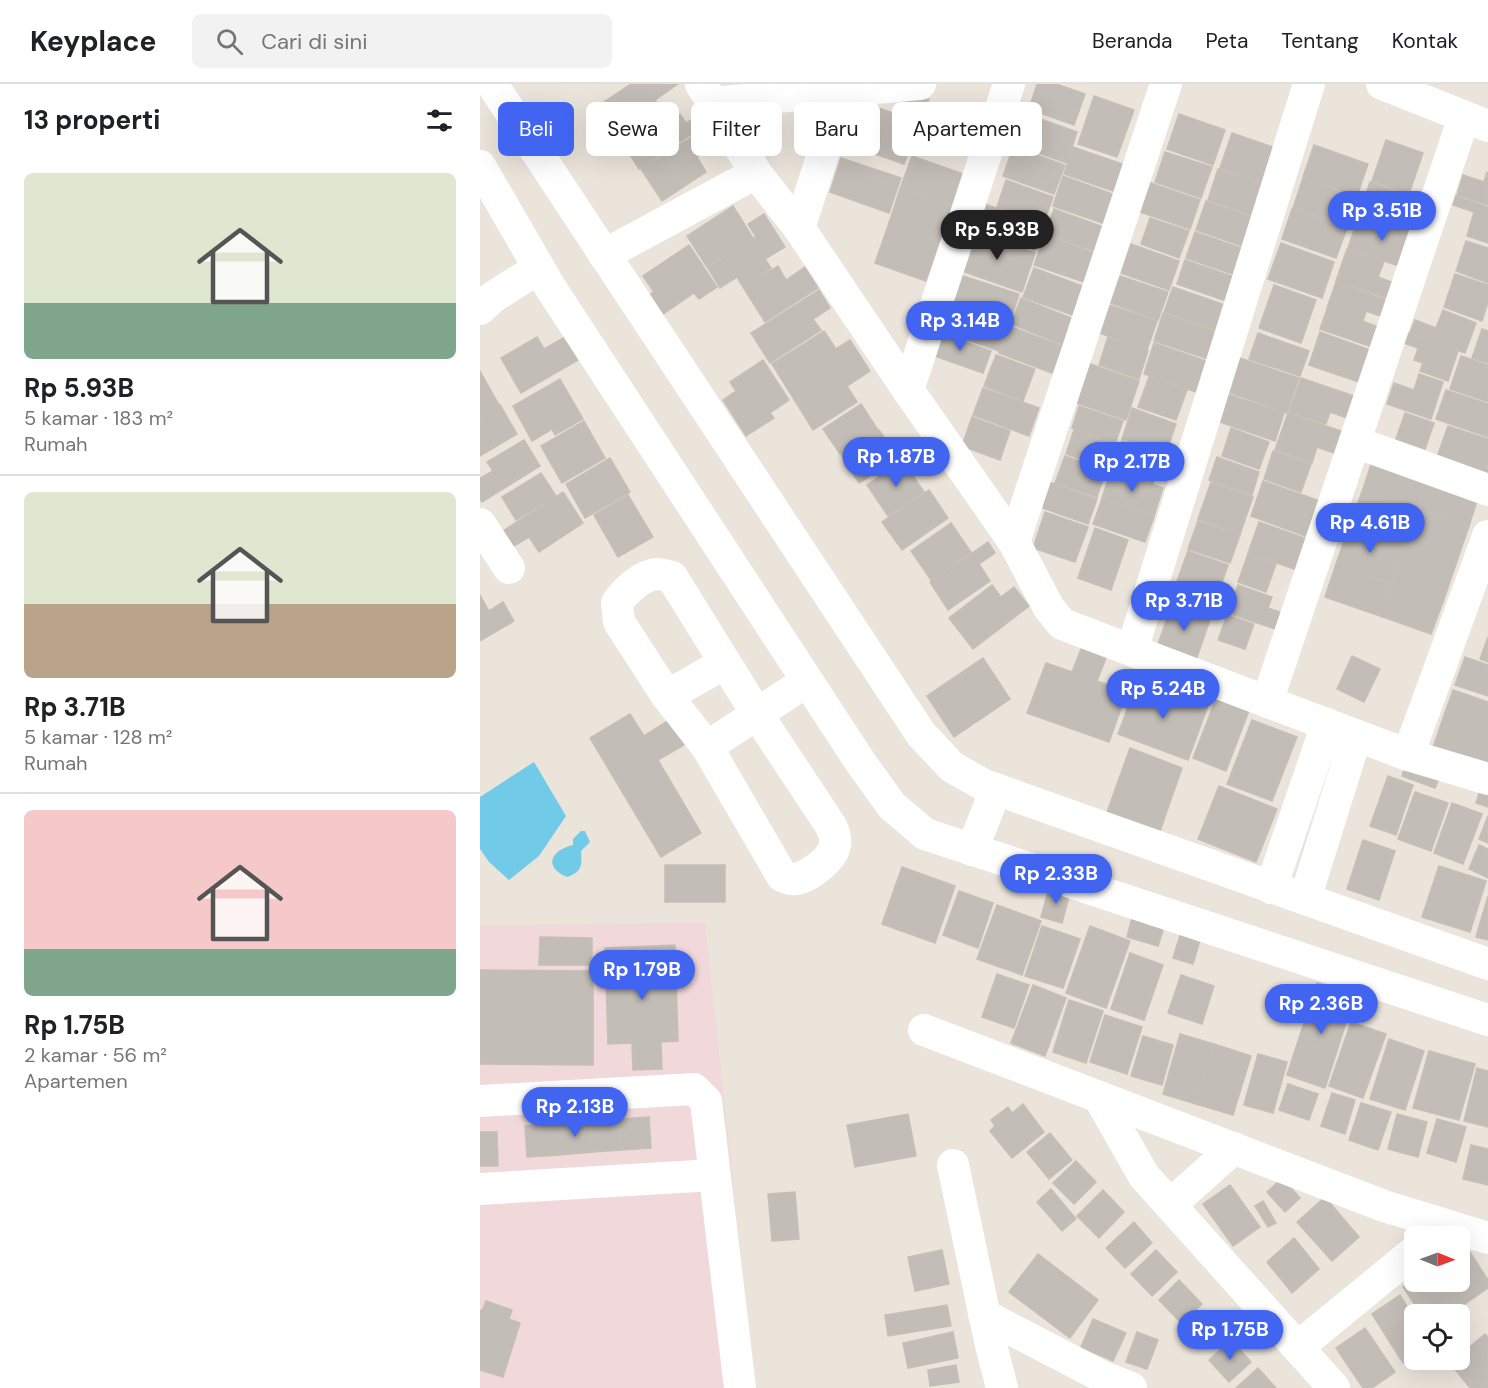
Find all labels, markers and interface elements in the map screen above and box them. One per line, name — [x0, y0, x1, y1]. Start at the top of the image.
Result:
search box — [192, 14, 612, 68]
text: Keyplace — [30, 23, 156, 60]
icon: search — [213, 25, 246, 58]
text: Cari di sini — [261, 27, 367, 56]
text: Beranda — [1092, 27, 1173, 55]
text: Peta — [1206, 27, 1248, 55]
text: Tentang — [1281, 27, 1359, 55]
text: Kontak — [1392, 27, 1458, 55]
chip: Beli — [498, 102, 574, 156]
chip: Sewa — [586, 102, 679, 156]
chip: Filter — [691, 102, 782, 156]
chip: Baru — [794, 102, 880, 156]
chip: Apartemen — [892, 102, 1042, 156]
text: 13 properti — [24, 103, 160, 137]
icon: filters — [423, 104, 456, 137]
pin: Rp 3.51B — [1320, 191, 1444, 242]
text: Rp 3.51B — [1342, 197, 1422, 223]
pin: Rp 5.93B — [935, 210, 1059, 261]
icon: home — [186, 212, 294, 320]
text: Rp 5.93B — [955, 216, 1039, 242]
pin: Rp 3.14B — [898, 301, 1022, 352]
text: Rp 3.14B — [920, 307, 1000, 333]
text: Rp 5.93B — [24, 371, 134, 405]
text: 5 kamar · 183 m² — [24, 405, 173, 431]
text: Rumah — [24, 431, 88, 457]
pin: Rp 1.87B — [834, 437, 958, 488]
pin: Rp 2.17B — [1070, 442, 1194, 493]
text: Rp 1.87B — [857, 443, 935, 469]
text: Rp 2.17B — [1093, 448, 1171, 474]
pin: Rp 4.61B — [1308, 503, 1432, 554]
text: Rp 4.61B — [1330, 509, 1410, 535]
icon: home — [186, 531, 294, 639]
pin: Rp 3.71B — [1122, 581, 1246, 632]
text: Rp 3.71B — [1145, 587, 1223, 613]
pin: Rp 5.24B — [1101, 669, 1225, 720]
text: Rp 5.24B — [1120, 675, 1206, 701]
text: Rp 3.71B — [24, 690, 126, 724]
text: 5 kamar · 128 m² — [24, 724, 172, 750]
text: Rumah — [24, 750, 88, 776]
icon: home — [186, 849, 294, 957]
pin: Rp 2.33B — [994, 854, 1118, 905]
text: Rp 2.33B — [1014, 860, 1098, 886]
pin: Rp 1.79B — [580, 950, 704, 1001]
text: Rp 1.79B — [603, 956, 681, 982]
pin: Rp 2.36B — [1259, 984, 1383, 1035]
text: Rp 2.36B — [1279, 990, 1363, 1016]
text: Rp 1.75B — [24, 1008, 125, 1042]
text: 2 kamar · 56 m² — [24, 1042, 167, 1068]
text: Apartemen — [24, 1068, 128, 1094]
pin: Rp 2.13B — [513, 1087, 637, 1138]
text: Rp 2.13B — [536, 1093, 614, 1119]
north arrow — [1404, 1226, 1470, 1292]
map controls — [1404, 1226, 1470, 1370]
button: locate — [1404, 1304, 1470, 1370]
pin: Rp 1.75B — [1168, 1310, 1292, 1361]
text: Rp 1.75B — [1191, 1316, 1269, 1342]

